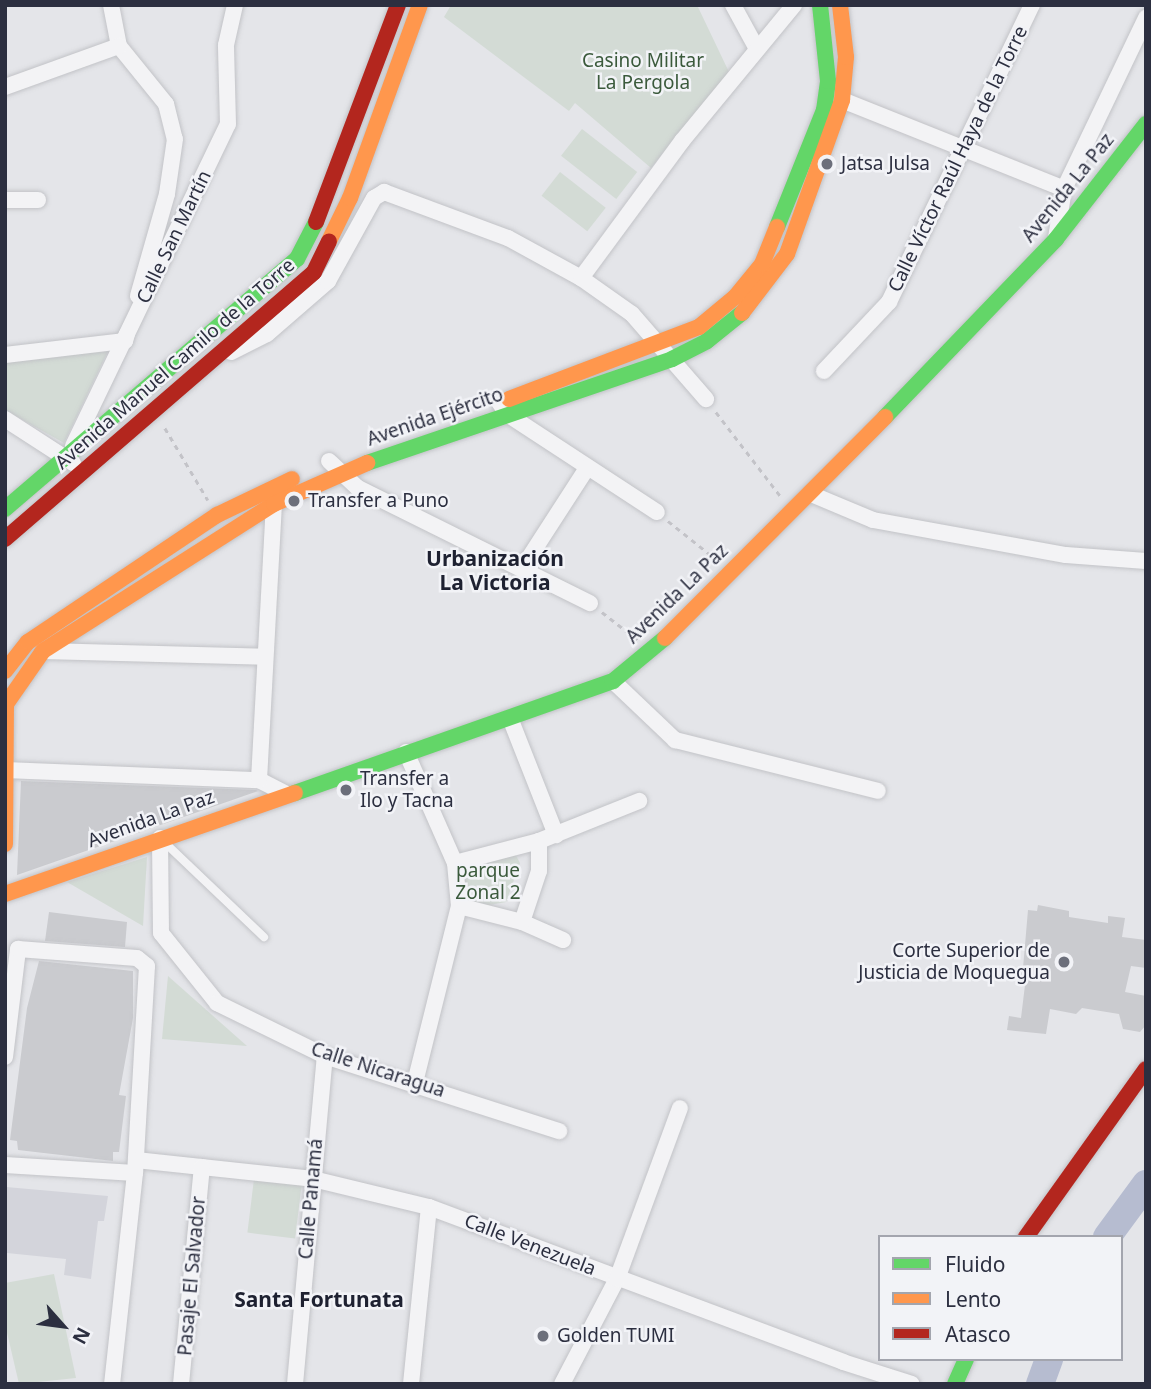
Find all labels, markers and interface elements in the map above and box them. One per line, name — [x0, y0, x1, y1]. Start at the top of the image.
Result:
street label: Calle Víctor Raúl Haya de la Torre — [883, 22, 1033, 296]
park label: Casino Militar La Pergola — [582, 50, 704, 94]
street label: Avenida La Paz — [1017, 129, 1119, 247]
place label: Jatsa Julsa — [841, 153, 930, 175]
marker: Jatsa Julsa — [819, 156, 835, 172]
street label: Calle San Martín — [132, 167, 216, 307]
street label: Avenida Manuel Camilo de la Torre — [51, 254, 299, 474]
street label: Avenida Ejército — [364, 383, 506, 451]
place label: Transfer a Puno — [308, 490, 449, 512]
marker: Transfer a Puno — [286, 493, 302, 509]
street label: Avenida La Paz — [621, 540, 733, 648]
district label: Urbanización La Victoria — [426, 545, 564, 595]
place label: Transfer a Ilo y Tacna — [360, 768, 454, 812]
marker: Transfer a Ilo y Tacna — [338, 782, 354, 798]
street label: Avenida La Paz — [85, 786, 217, 852]
park label: parque Zonal 2 — [455, 860, 521, 904]
place label: Corte Superior de Justicia de Moquegua — [858, 940, 1050, 984]
marker: Corte Superior de Justicia de Moquegua — [1056, 954, 1072, 970]
street label: Calle Nicaragua — [308, 1038, 448, 1102]
street label: Calle Panamá — [294, 1138, 328, 1260]
street label: Pasaje El Salvador — [174, 1195, 210, 1357]
street label: Calle Venezuela — [461, 1209, 599, 1281]
legend — [878, 1235, 1123, 1361]
text: Fluido — [945, 1250, 1005, 1278]
text: Lento — [945, 1285, 1001, 1313]
district label: Santa Fortunata — [234, 1286, 404, 1312]
north arrow — [28, 1291, 98, 1361]
text: Atasco — [945, 1320, 1011, 1348]
text: N — [66, 1323, 97, 1349]
place label: Golden TUMI — [557, 1325, 674, 1347]
marker: Golden TUMI — [535, 1328, 551, 1344]

